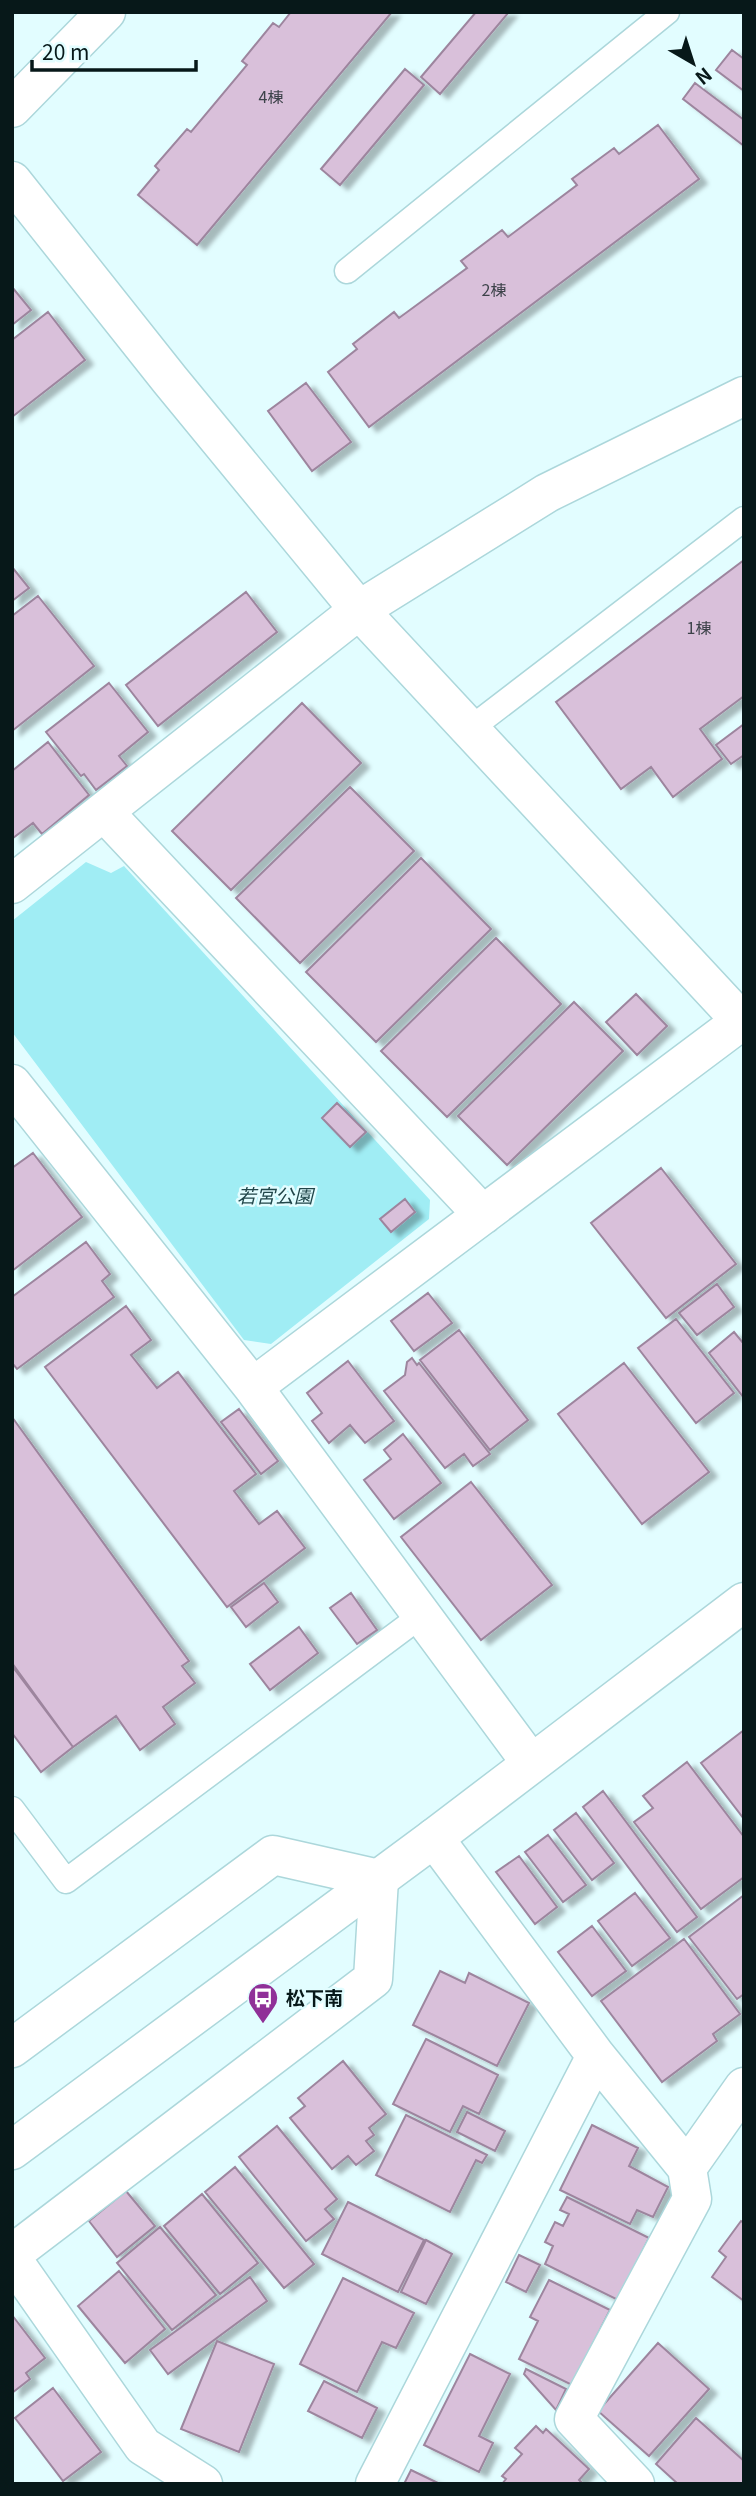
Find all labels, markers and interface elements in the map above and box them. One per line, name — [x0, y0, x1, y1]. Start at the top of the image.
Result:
scale bar — [32, 28, 196, 72]
north arrow — [658, 28, 728, 98]
text: 20 m — [42, 36, 89, 66]
text: N — [691, 62, 719, 92]
house number: 4棟 — [259, 84, 283, 108]
house number: 2棟 — [482, 277, 506, 301]
house number: 1棟 — [687, 615, 711, 639]
park label: 若宮公園 — [237, 1181, 316, 1208]
bus stop icon: 松下南 — [246, 1981, 280, 2025]
place label: 松下南 — [286, 1983, 343, 2010]

